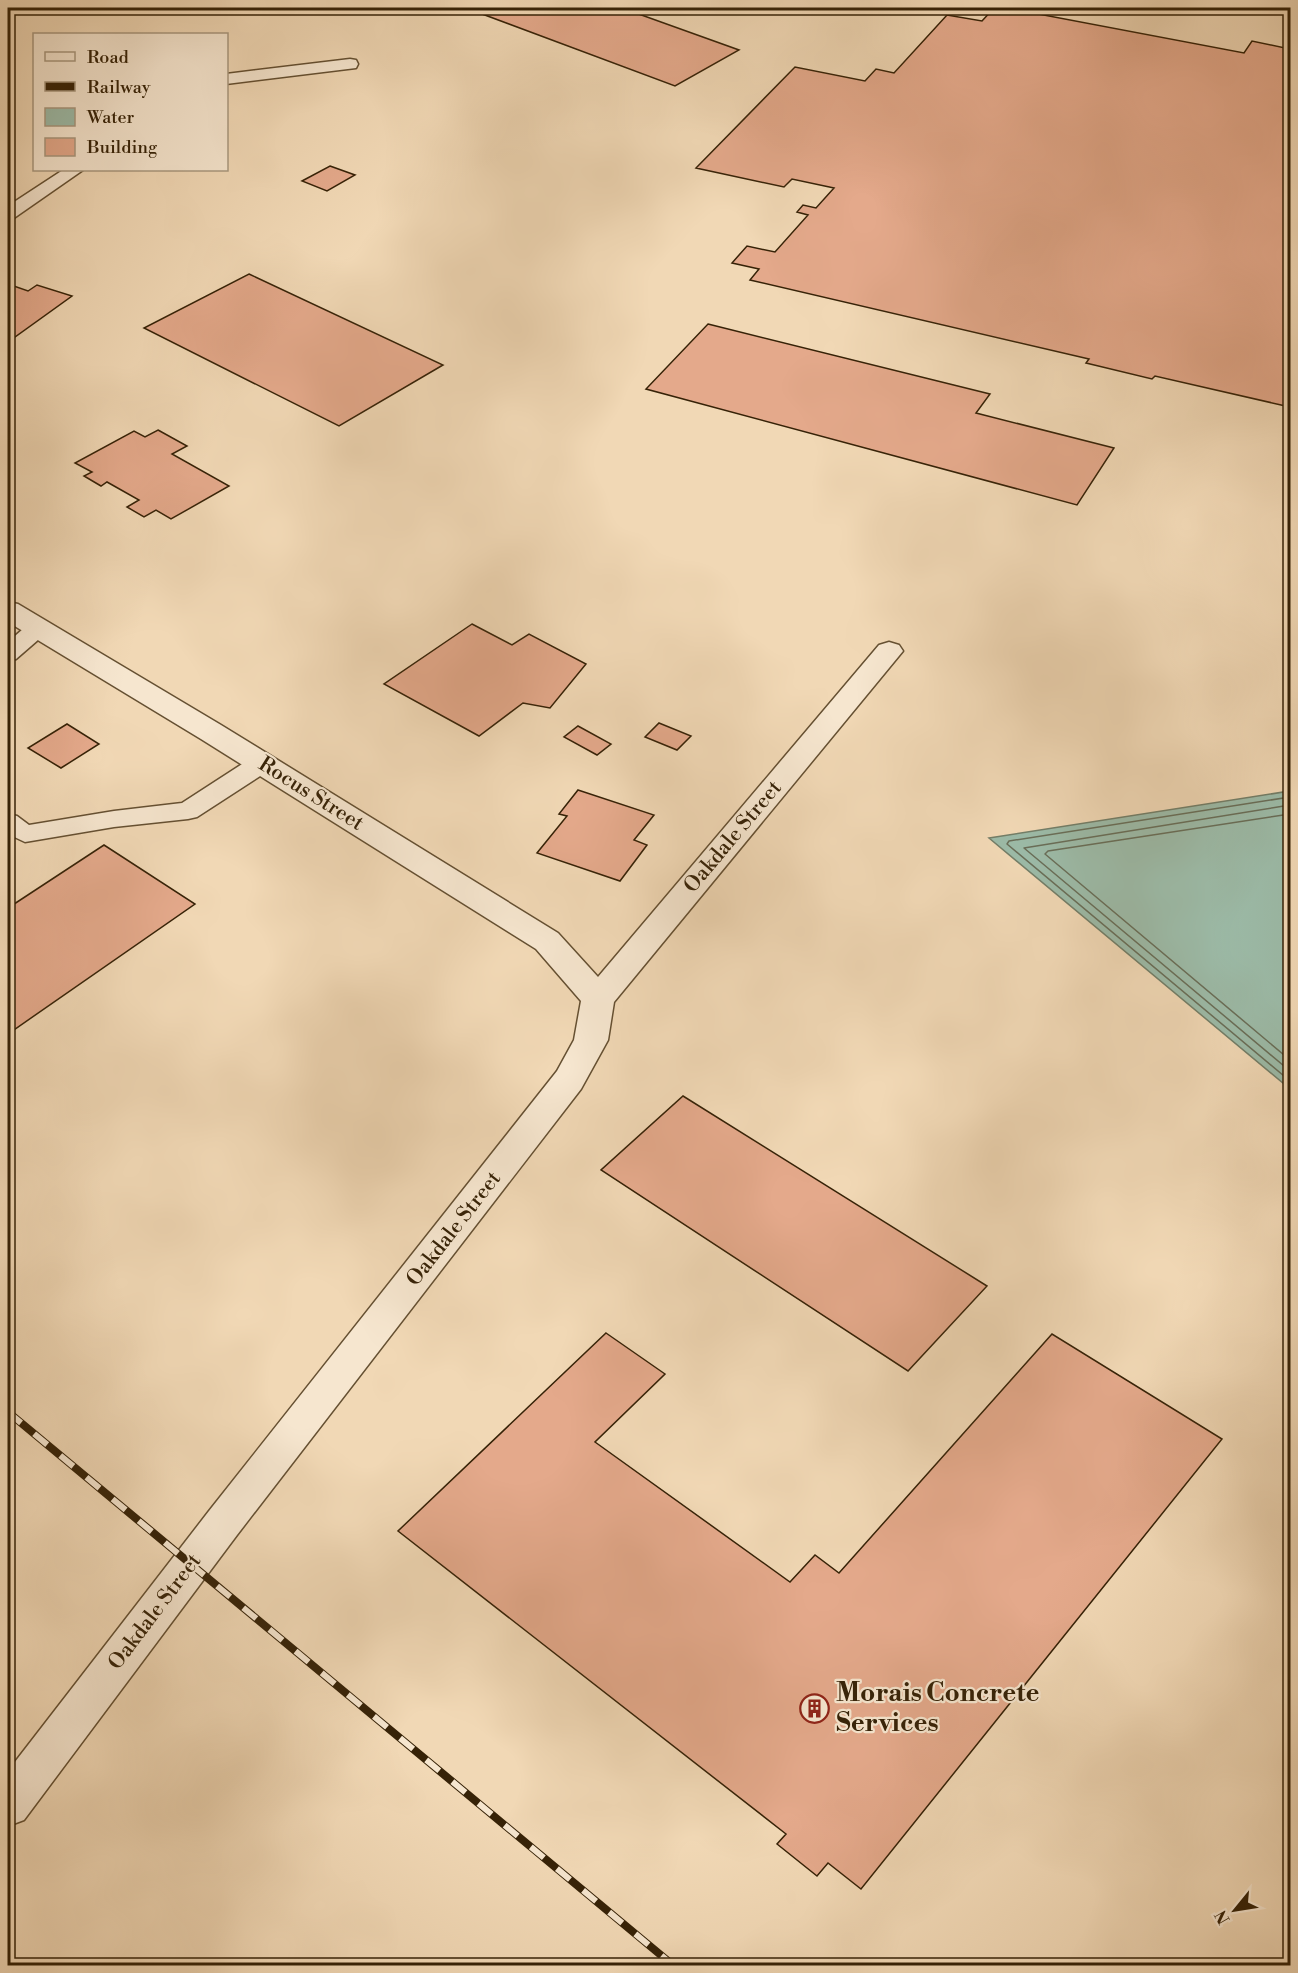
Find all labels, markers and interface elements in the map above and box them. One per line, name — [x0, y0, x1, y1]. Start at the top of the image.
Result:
legend — [33, 33, 228, 171]
text: Road — [87, 46, 130, 69]
text: Railway — [87, 76, 151, 99]
text: Water — [86, 106, 135, 129]
text: Building — [86, 136, 158, 159]
street label: Rocus Street — [254, 751, 369, 837]
street label: Oakdale Street — [678, 775, 788, 899]
street label: Oakdale Street — [401, 1166, 507, 1292]
street label: Oakdale Street — [103, 1548, 207, 1675]
place label: Morais Concrete Services — [836, 1677, 1039, 1739]
building icon: Morais Concrete Services — [799, 1692, 831, 1724]
north arrow — [1205, 1880, 1265, 1940]
text: N — [1211, 1906, 1235, 1927]

